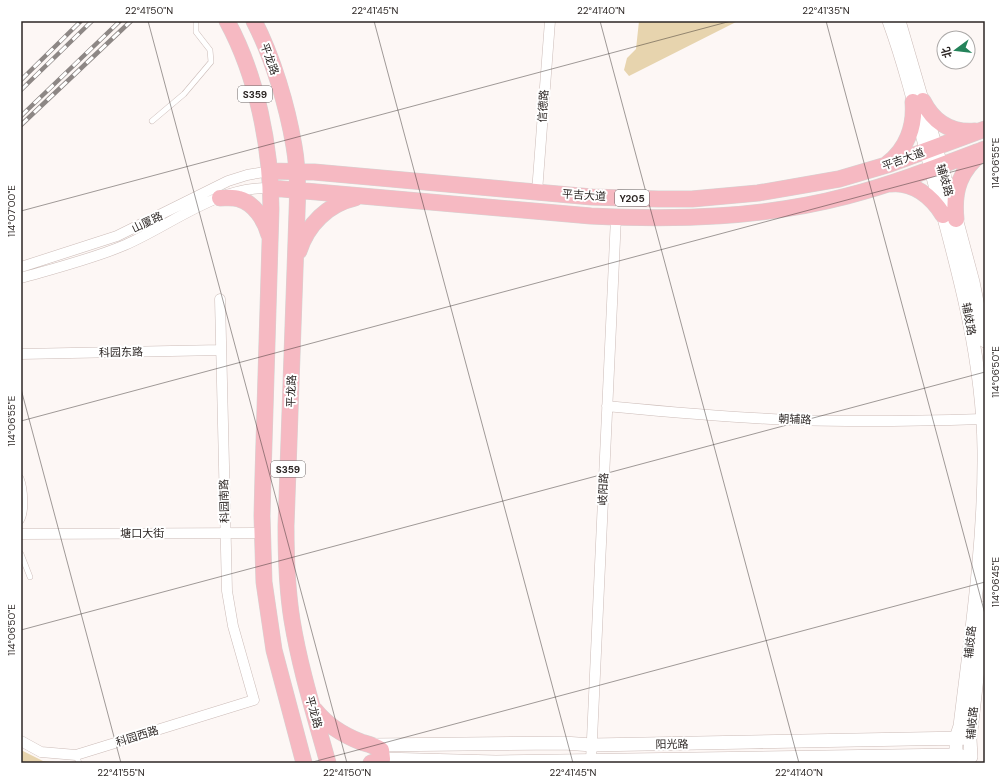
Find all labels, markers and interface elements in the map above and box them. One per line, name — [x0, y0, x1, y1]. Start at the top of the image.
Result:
text: 22°41'50"N — [125, 4, 173, 17]
text: 22°41'45"N — [351, 4, 399, 17]
text: 22°41'40"N — [577, 4, 625, 17]
text: 22°41'35"N — [802, 4, 850, 17]
north arrow — [936, 30, 976, 70]
street label: 平龙路 — [258, 41, 282, 77]
text: 北 — [938, 45, 955, 60]
road number: S359 — [238, 86, 272, 102]
street label: 信德路 — [535, 89, 551, 123]
text: 114°06'55"E — [989, 137, 1002, 188]
street label: 平吉大道 — [880, 145, 926, 173]
street label: 辅岐路 — [934, 162, 956, 198]
text: 114°07'00"E — [5, 185, 18, 237]
street label: 平吉大道 — [562, 186, 606, 204]
road number: Y205 — [615, 190, 649, 206]
street label: 山厦路 — [129, 208, 165, 236]
street label: 辅歧路 — [959, 301, 979, 337]
street label: 科园东路 — [99, 345, 143, 359]
text: 114°06'50"E — [989, 346, 1002, 398]
street label: 平龙路 — [283, 374, 299, 408]
text: 114°06'55"E — [5, 395, 18, 446]
street label: 朝辅路 — [778, 411, 812, 427]
road number: S359 — [271, 461, 305, 477]
street label: 岐阳路 — [595, 472, 611, 506]
street label: 科园南路 — [217, 479, 231, 523]
street label: 塘口大街 — [120, 526, 164, 540]
text: 114°06'45"E — [989, 556, 1002, 607]
text: 114°06'50"E — [5, 604, 18, 656]
street label: 辅歧路 — [961, 625, 979, 659]
street label: 平龙路 — [303, 694, 325, 730]
street label: 辅岐路 — [964, 706, 980, 740]
street label: 科园西路 — [114, 723, 160, 749]
street label: 阳光路 — [655, 737, 689, 751]
text: 22°41'55"N — [97, 766, 145, 779]
text: 22°41'50"N — [323, 766, 371, 779]
text: 22°41'45"N — [549, 766, 597, 779]
text: 22°41'40"N — [775, 766, 823, 779]

